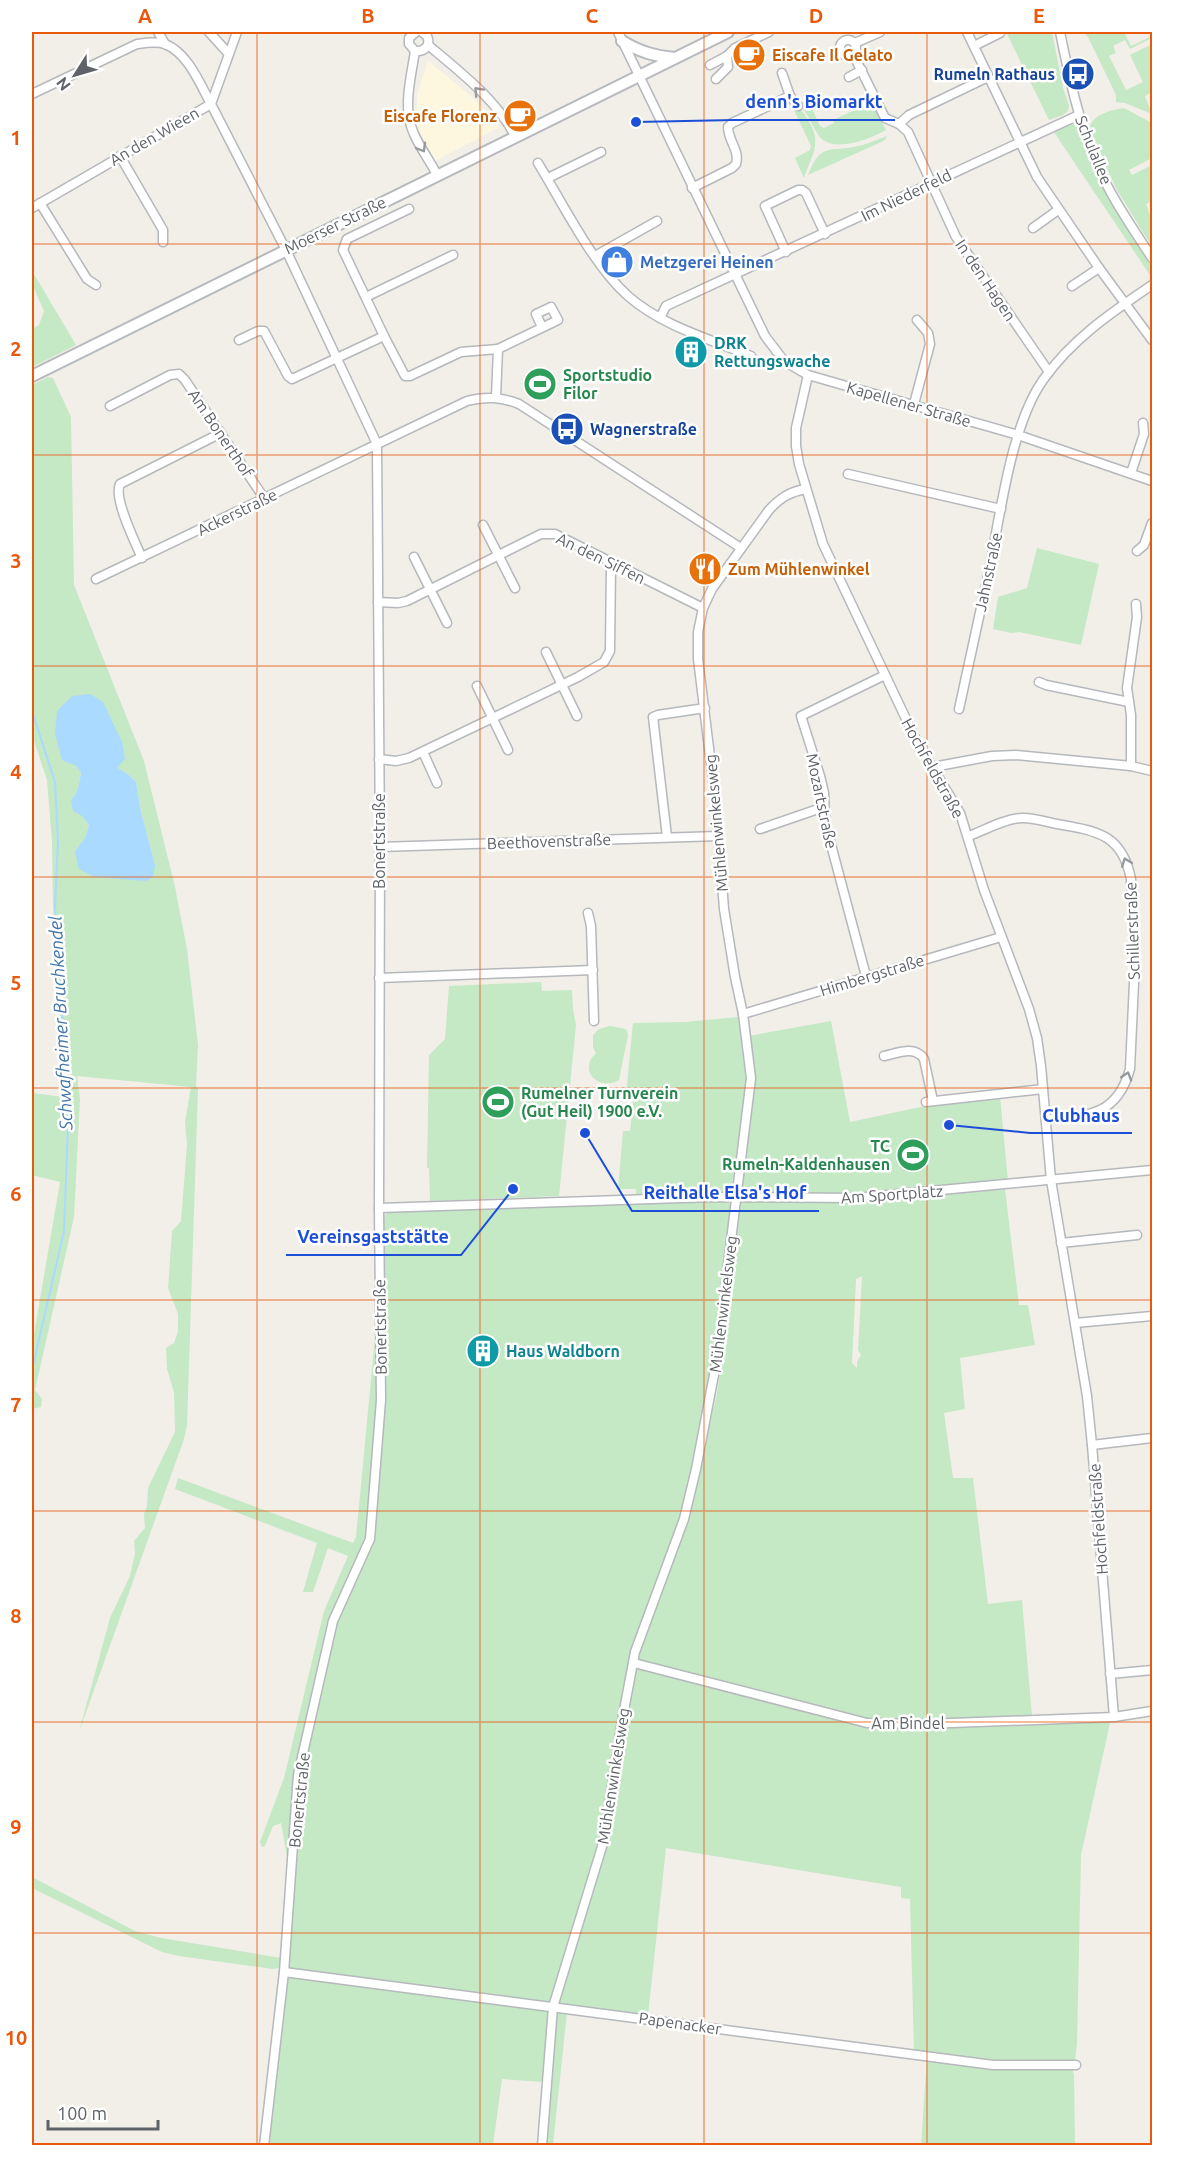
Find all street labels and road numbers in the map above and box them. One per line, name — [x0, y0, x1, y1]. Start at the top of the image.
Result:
street label: An den Wieen — [106, 103, 202, 169]
street label: Schulallee — [1072, 113, 1116, 187]
street label: Im Niederfeld — [858, 165, 954, 225]
street label: Moerser Straße — [281, 193, 389, 257]
street label: In den Hagen — [952, 236, 1020, 324]
street label: Kapellener Straße — [845, 378, 973, 430]
street label: Am Bonerthof — [185, 386, 258, 481]
street label: Ackerstraße — [194, 485, 280, 539]
street label: An den Siffen — [554, 529, 648, 587]
street label: Jahnstraße — [971, 531, 1005, 613]
street label: Hochfeldstraße — [898, 715, 968, 821]
street label: Mozartstraße — [803, 752, 841, 850]
street label: Mühlenwinkelsweg — [701, 753, 731, 893]
street label: Bonertstraße — [370, 793, 388, 889]
street label: Beethovenstraße — [487, 830, 611, 852]
street label: Schillerstraße — [1121, 882, 1143, 980]
street label: Himbergstraße — [818, 951, 926, 999]
street label: Am Sportplatz — [840, 1181, 944, 1207]
street label: Mühlenwinkelsweg — [706, 1234, 740, 1374]
street label: Bonertstraße — [370, 1279, 390, 1375]
street label: Hochfeldstraße — [1085, 1463, 1111, 1575]
street label: Mühlenwinkelsweg — [593, 1706, 633, 1846]
street label: Am Bindel — [871, 1714, 945, 1732]
street label: Bonertstraße — [285, 1751, 313, 1849]
street label: Papenacker — [637, 2008, 723, 2038]

